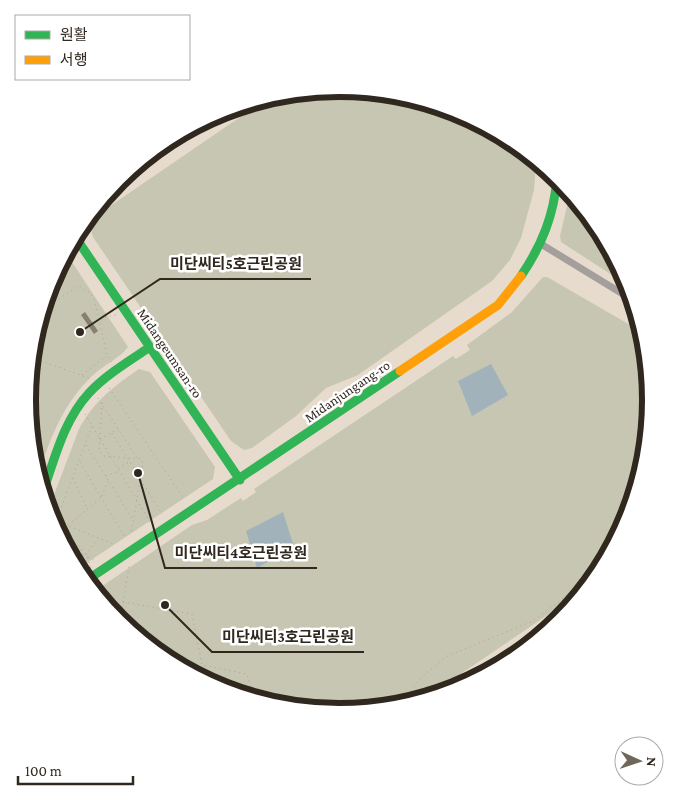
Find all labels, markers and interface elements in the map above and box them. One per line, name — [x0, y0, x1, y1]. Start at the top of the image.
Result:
legend — [15, 15, 190, 80]
text: 원활 — [60, 27, 88, 43]
text: 서행 — [60, 52, 88, 68]
callout: 미단씨티5호근린공원 — [160, 249, 311, 279]
text: 미단씨티5호근린공원 — [170, 256, 302, 272]
street label: Midangeumsan-ro — [134, 305, 206, 401]
street label: Midanjungang-ro — [301, 357, 393, 426]
callout: 미단씨티4호근린공원 — [165, 538, 317, 568]
text: 미단씨티4호근린공원 — [175, 545, 307, 561]
callout: 미단씨티3호근린공원 — [212, 622, 364, 652]
text: 미단씨티3호근린공원 — [222, 629, 354, 645]
north arrow — [614, 736, 664, 786]
scale bar — [18, 754, 132, 786]
text: N — [644, 756, 660, 767]
text: 100 m — [25, 763, 62, 779]

